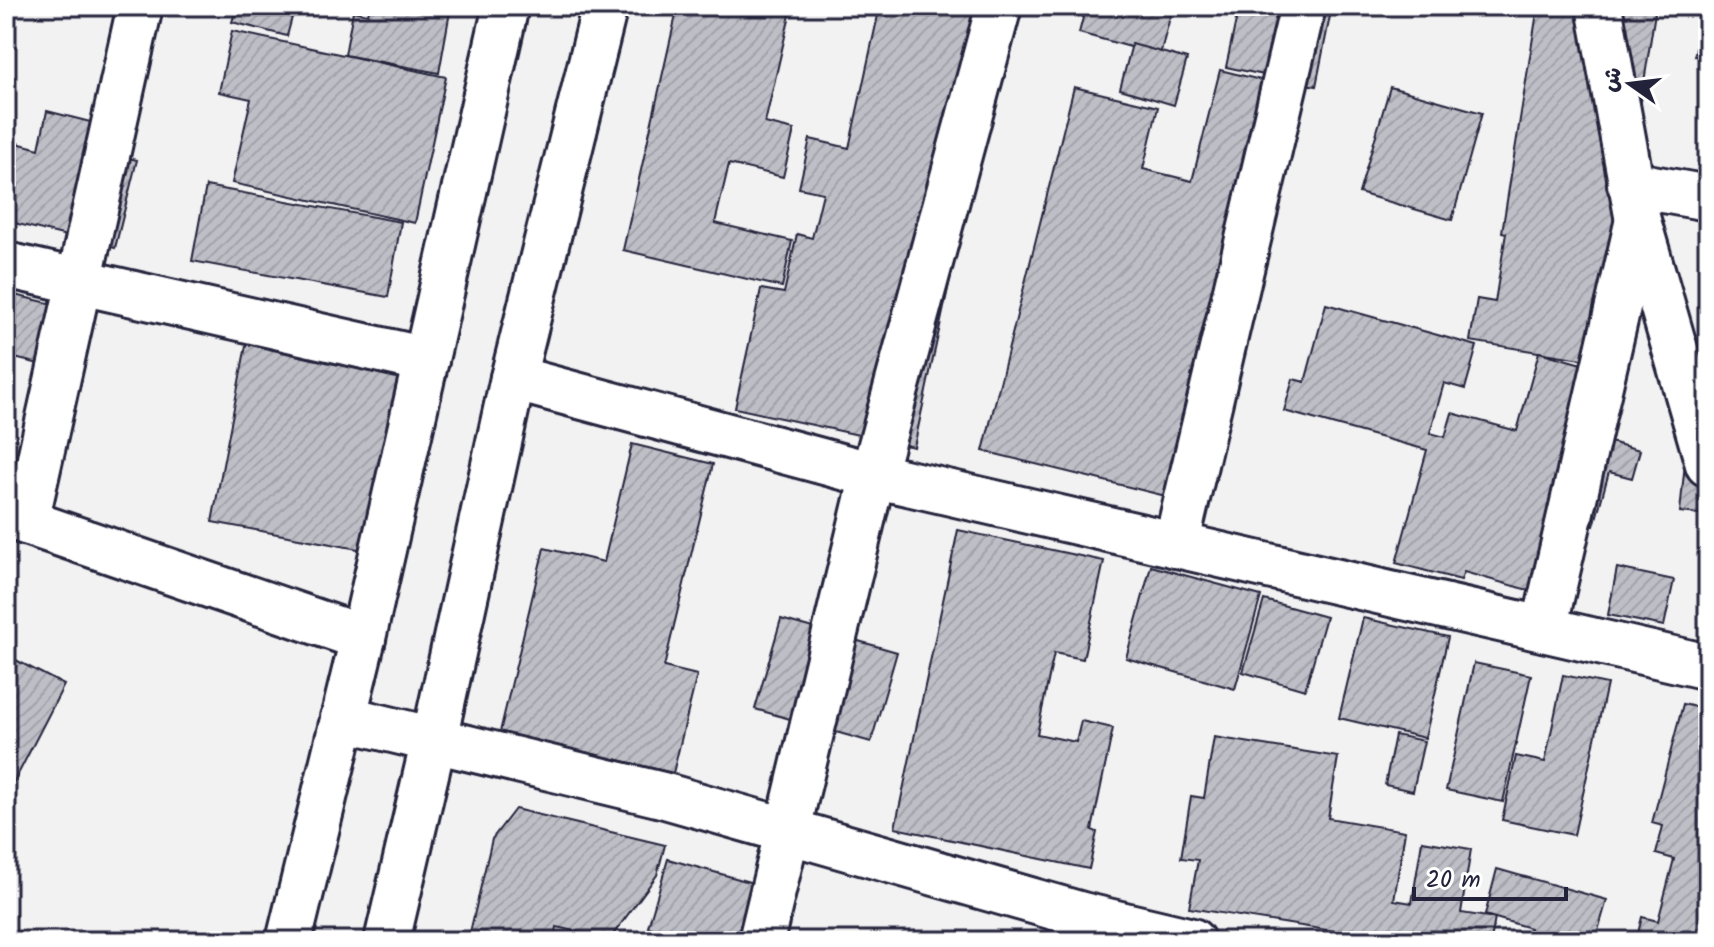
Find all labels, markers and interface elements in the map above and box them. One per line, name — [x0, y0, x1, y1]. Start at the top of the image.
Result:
north arrow — [1590, 44, 1670, 124]
text: ش — [1593, 64, 1633, 96]
scale bar — [1414, 851, 1566, 901]
text: 20 m — [1426, 861, 1481, 900]

